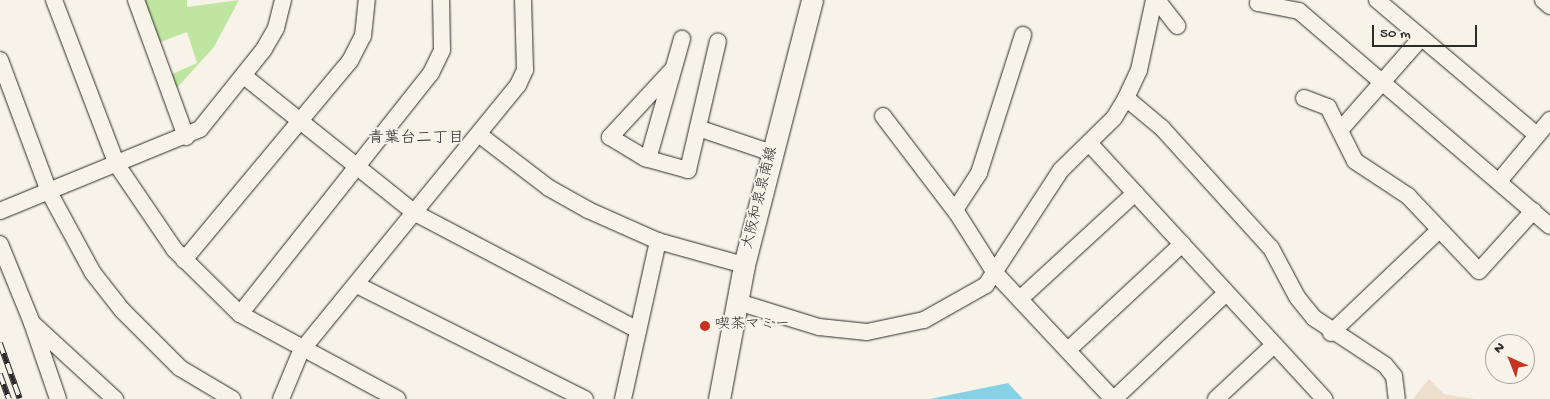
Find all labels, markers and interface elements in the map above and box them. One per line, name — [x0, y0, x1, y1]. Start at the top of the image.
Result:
scale bar — [1375, 15, 1480, 47]
text: 50 m — [1380, 25, 1411, 43]
district label: 青葉台二丁目 — [368, 130, 464, 150]
street label: 大阪和泉泉南線 — [740, 145, 782, 251]
place label: 喫茶マミー — [715, 317, 790, 335]
marker: 喫茶マミー — [699, 320, 711, 332]
north arrow — [1485, 334, 1535, 384]
text: N — [1491, 339, 1509, 358]

